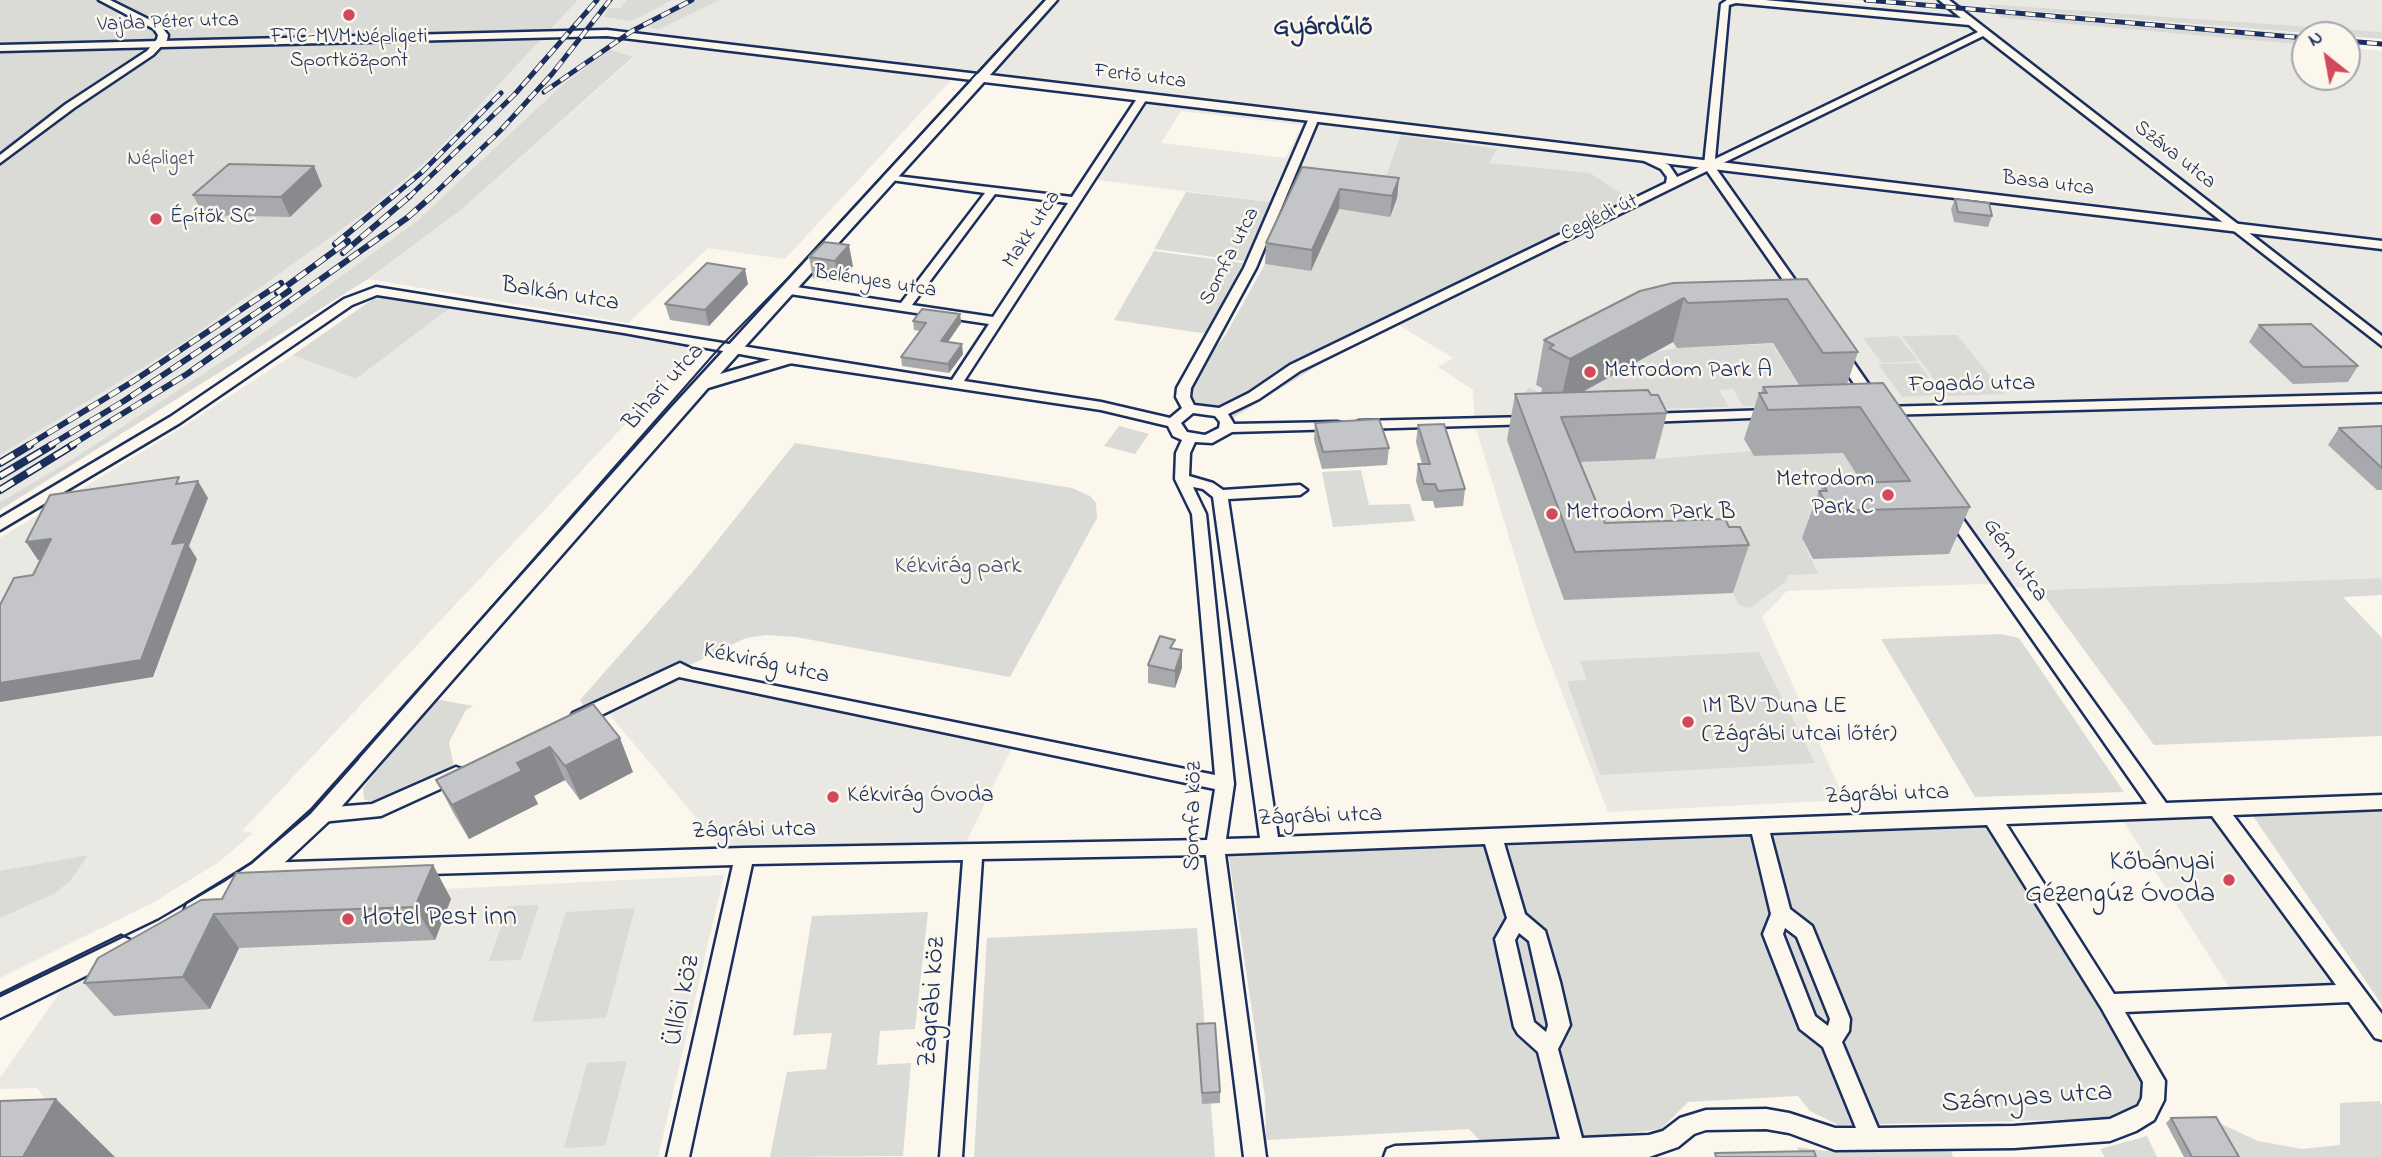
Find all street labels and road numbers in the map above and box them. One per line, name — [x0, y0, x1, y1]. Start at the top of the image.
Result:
street label: Vajda Péter utca — [97, 9, 239, 39]
street label: Fertő utca — [1093, 60, 1187, 96]
street label: Száva utca — [2128, 116, 2220, 196]
street label: Basa utca — [2001, 167, 2095, 203]
street label: Makk utca — [999, 186, 1067, 274]
street label: Ceglédi út — [1557, 190, 1643, 248]
street label: Somfa utca — [1196, 204, 1266, 310]
street label: Belényes utca — [812, 261, 938, 305]
street label: Balkán utca — [499, 272, 621, 320]
street label: Bihari utca — [618, 338, 712, 438]
street label: Fogadó utca — [1908, 370, 2036, 402]
street label: Gém utca — [1975, 514, 2053, 608]
street label: Kékvirág utca — [700, 638, 832, 692]
street label: Somfa köz — [1180, 761, 1210, 871]
street label: Zágrábi utca — [1824, 779, 1950, 813]
street label: Zágrábi utca — [1257, 801, 1383, 835]
street label: Zágrábi utca — [692, 817, 816, 847]
street label: Zágrábi köz — [913, 936, 955, 1068]
street label: Üllői köz — [658, 952, 710, 1050]
street label: Szárnyas utca — [1940, 1077, 2114, 1123]

